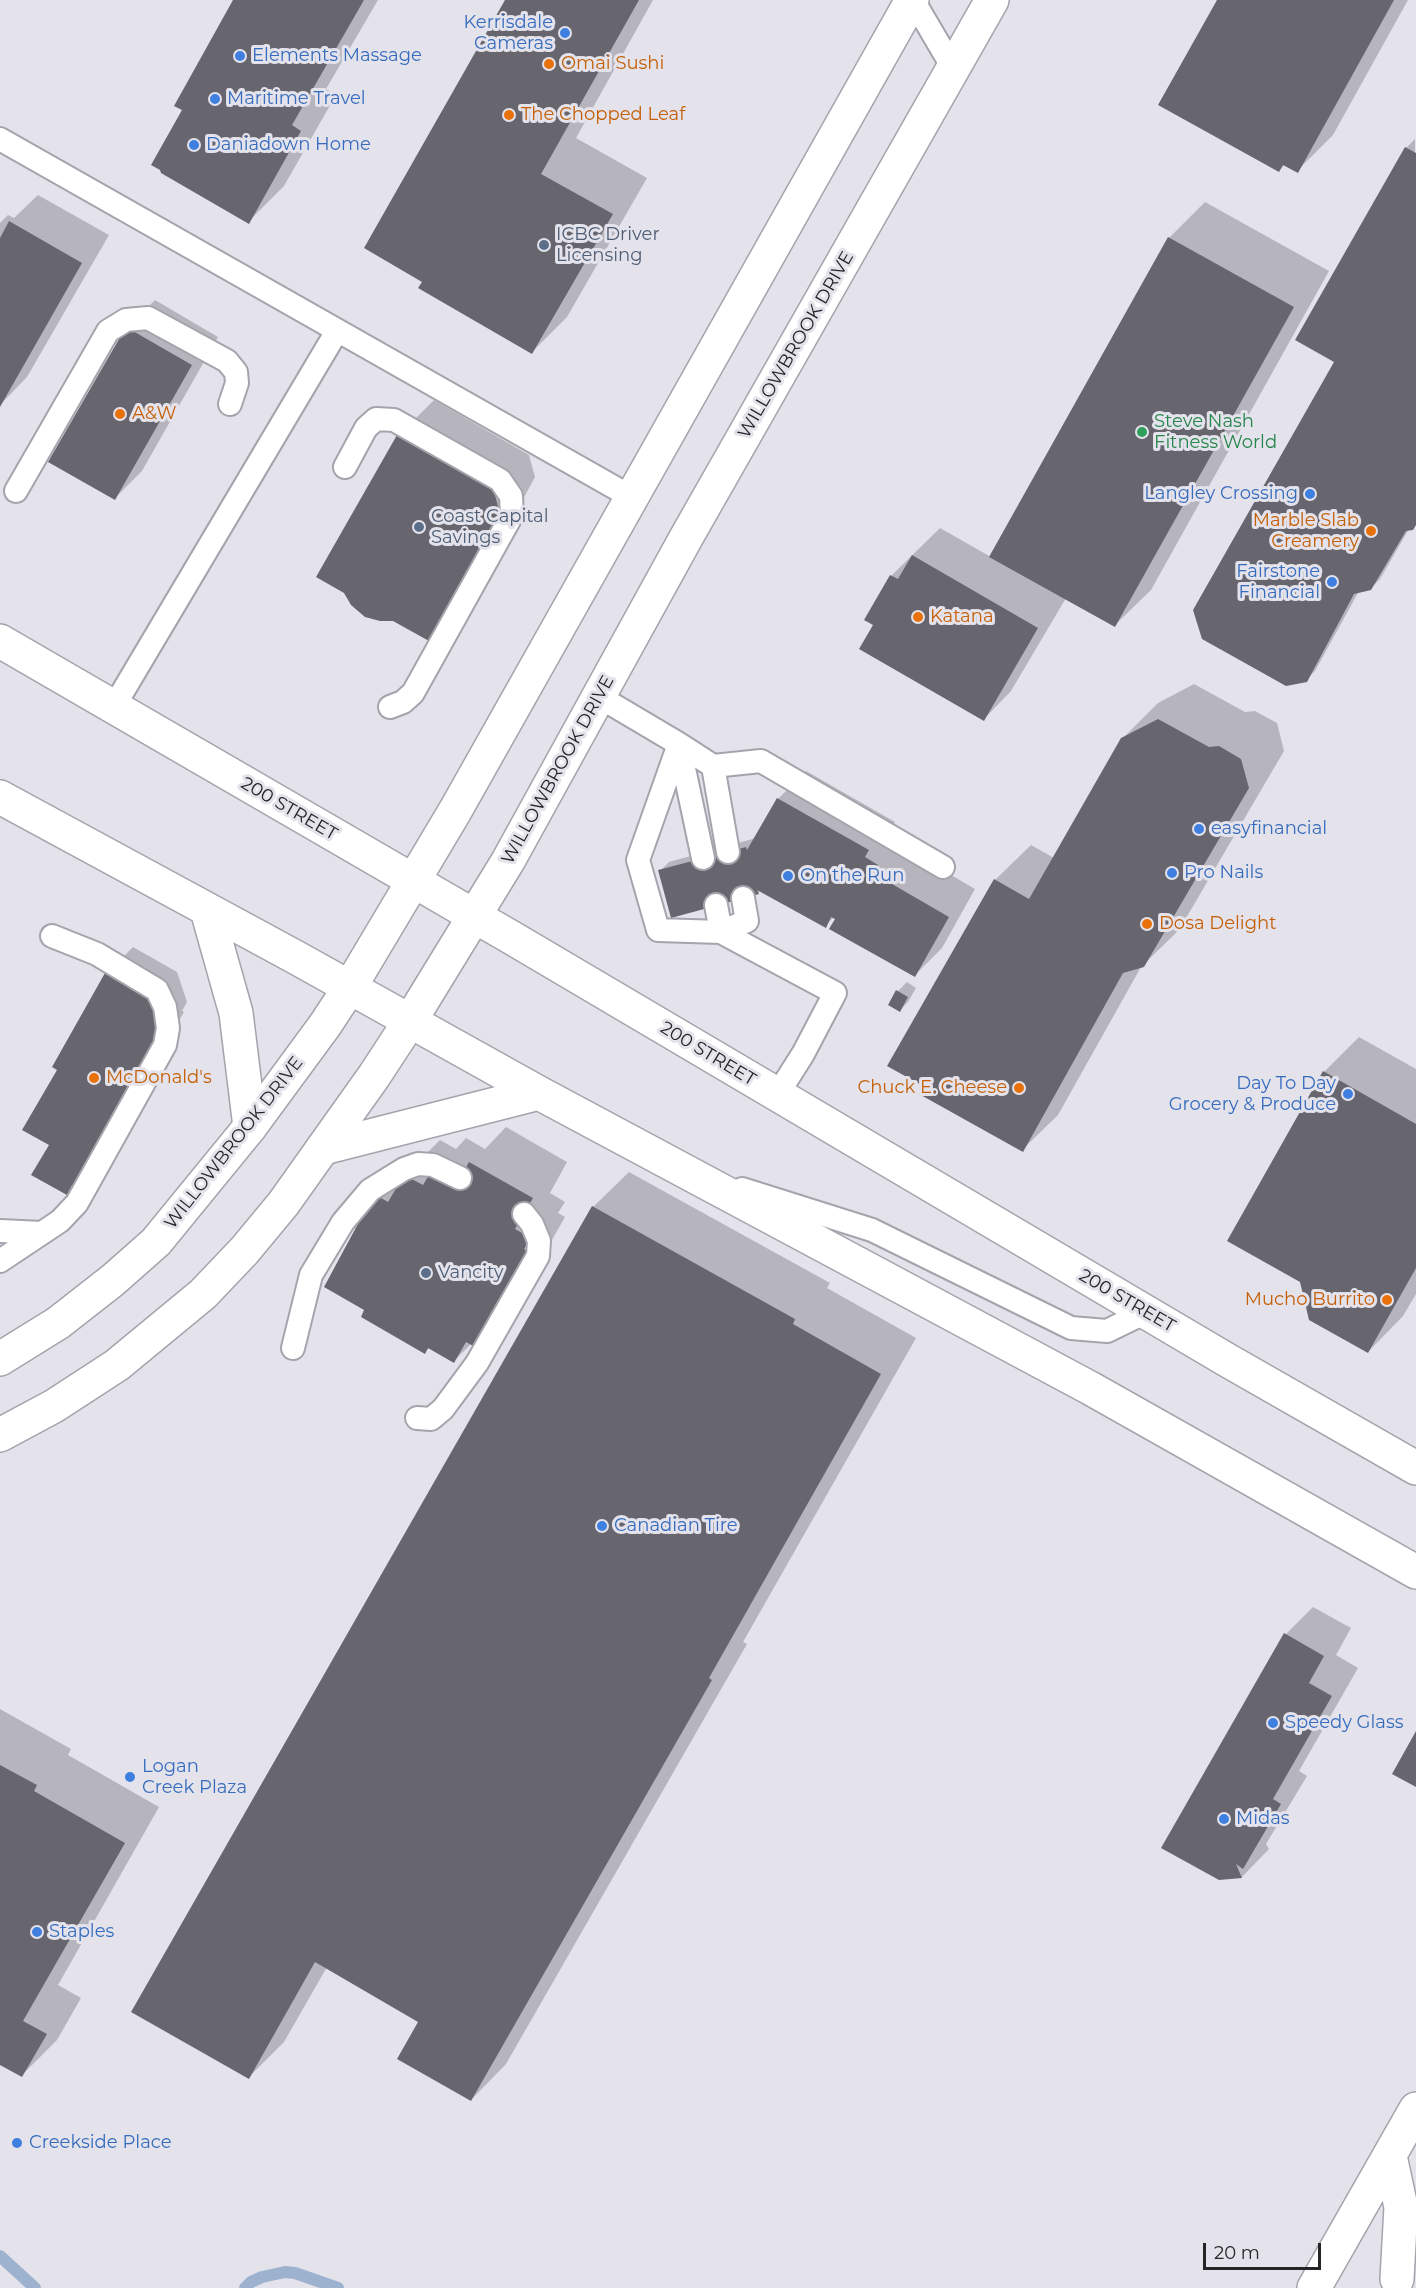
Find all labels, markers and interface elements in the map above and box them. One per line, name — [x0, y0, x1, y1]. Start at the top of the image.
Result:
place label: Kerrisdale Cameras — [463, 12, 553, 54]
marker: Kerrisdale Cameras — [558, 26, 572, 40]
place label: Elements Massage — [252, 45, 422, 67]
marker: Elements Massage — [233, 49, 247, 63]
place label: Omai Sushi — [561, 53, 664, 75]
marker: Omai Sushi — [542, 57, 556, 71]
place label: Maritime Travel — [227, 88, 366, 110]
marker: Maritime Travel — [208, 92, 222, 106]
place label: The Chopped Leaf — [521, 104, 685, 126]
marker: The Chopped Leaf — [502, 108, 516, 122]
place label: Daniadown Home — [206, 134, 371, 156]
marker: Daniadown Home — [187, 138, 201, 152]
place label: ICBC Driver Licensing — [556, 224, 660, 266]
marker: ICBC Driver Licensing — [537, 238, 551, 252]
street label: WILLOWBROOK DRIVE — [734, 248, 858, 442]
place label: A&W — [132, 403, 177, 425]
marker: A&W — [113, 407, 127, 421]
place label: Steve Nash Fitness World — [1154, 411, 1277, 454]
marker: Steve Nash Fitness World — [1135, 425, 1149, 439]
place label: Langley Crossing — [1144, 483, 1298, 505]
marker: Langley Crossing — [1303, 487, 1317, 501]
place label: Coast Capital Savings — [431, 506, 549, 548]
place label: Marble Slab Creamery — [1253, 510, 1359, 552]
marker: Coast Capital Savings — [412, 520, 426, 534]
marker: Marble Slab Creamery — [1364, 524, 1378, 538]
place label: Fairstone Financial — [1236, 561, 1320, 604]
marker: Fairstone Financial — [1325, 575, 1339, 589]
place label: Katana — [930, 606, 994, 628]
marker: Katana — [911, 610, 925, 624]
street label: WILLOWBROOK DRIVE — [497, 672, 619, 868]
street label: 200 STREET — [237, 773, 341, 845]
place label: easyfinancial — [1211, 818, 1327, 840]
marker: easyfinancial — [1192, 822, 1206, 836]
place label: Pro Nails — [1184, 862, 1263, 884]
place label: On the Run — [800, 865, 904, 887]
marker: Pro Nails — [1165, 866, 1179, 880]
marker: On the Run — [781, 869, 795, 883]
place label: Dosa Delight — [1159, 913, 1277, 935]
marker: Dosa Delight — [1140, 917, 1154, 931]
street label: 200 STREET — [656, 1017, 760, 1091]
street label: WILLOWBROOK DRIVE — [160, 1053, 308, 1233]
place label: McDonald's — [106, 1067, 212, 1089]
marker: McDonald's — [87, 1071, 101, 1085]
place label: Day To Day Grocery & Produce — [1169, 1073, 1336, 1116]
place label: Chuck E. Cheese — [857, 1077, 1007, 1099]
marker: Chuck E. Cheese — [1012, 1081, 1026, 1095]
marker: Day To Day Grocery & Produce — [1341, 1087, 1355, 1101]
place label: Vancity — [438, 1262, 503, 1284]
street label: 200 STREET — [1075, 1265, 1179, 1337]
marker: Vancity — [419, 1266, 433, 1280]
place label: Mucho Burrito — [1245, 1289, 1375, 1311]
marker: Mucho Burrito — [1380, 1293, 1394, 1307]
place label: Canadian Tire — [614, 1515, 738, 1537]
marker: Canadian Tire — [595, 1519, 609, 1533]
place label: Speedy Glass — [1285, 1712, 1404, 1734]
marker: Speedy Glass — [1266, 1716, 1280, 1730]
place label: Logan Creek Plaza — [142, 1756, 247, 1798]
marker: Logan Creek Plaza — [123, 1770, 137, 1784]
place label: Midas — [1236, 1808, 1290, 1830]
marker: Midas — [1217, 1812, 1231, 1826]
place label: Staples — [49, 1921, 114, 1943]
marker: Staples — [30, 1925, 44, 1939]
place label: Creekside Place — [29, 2132, 172, 2154]
marker: Creekside Place — [10, 2136, 24, 2150]
scale bar — [1206, 2231, 1324, 2269]
text: 20 m — [1214, 2242, 1260, 2264]

